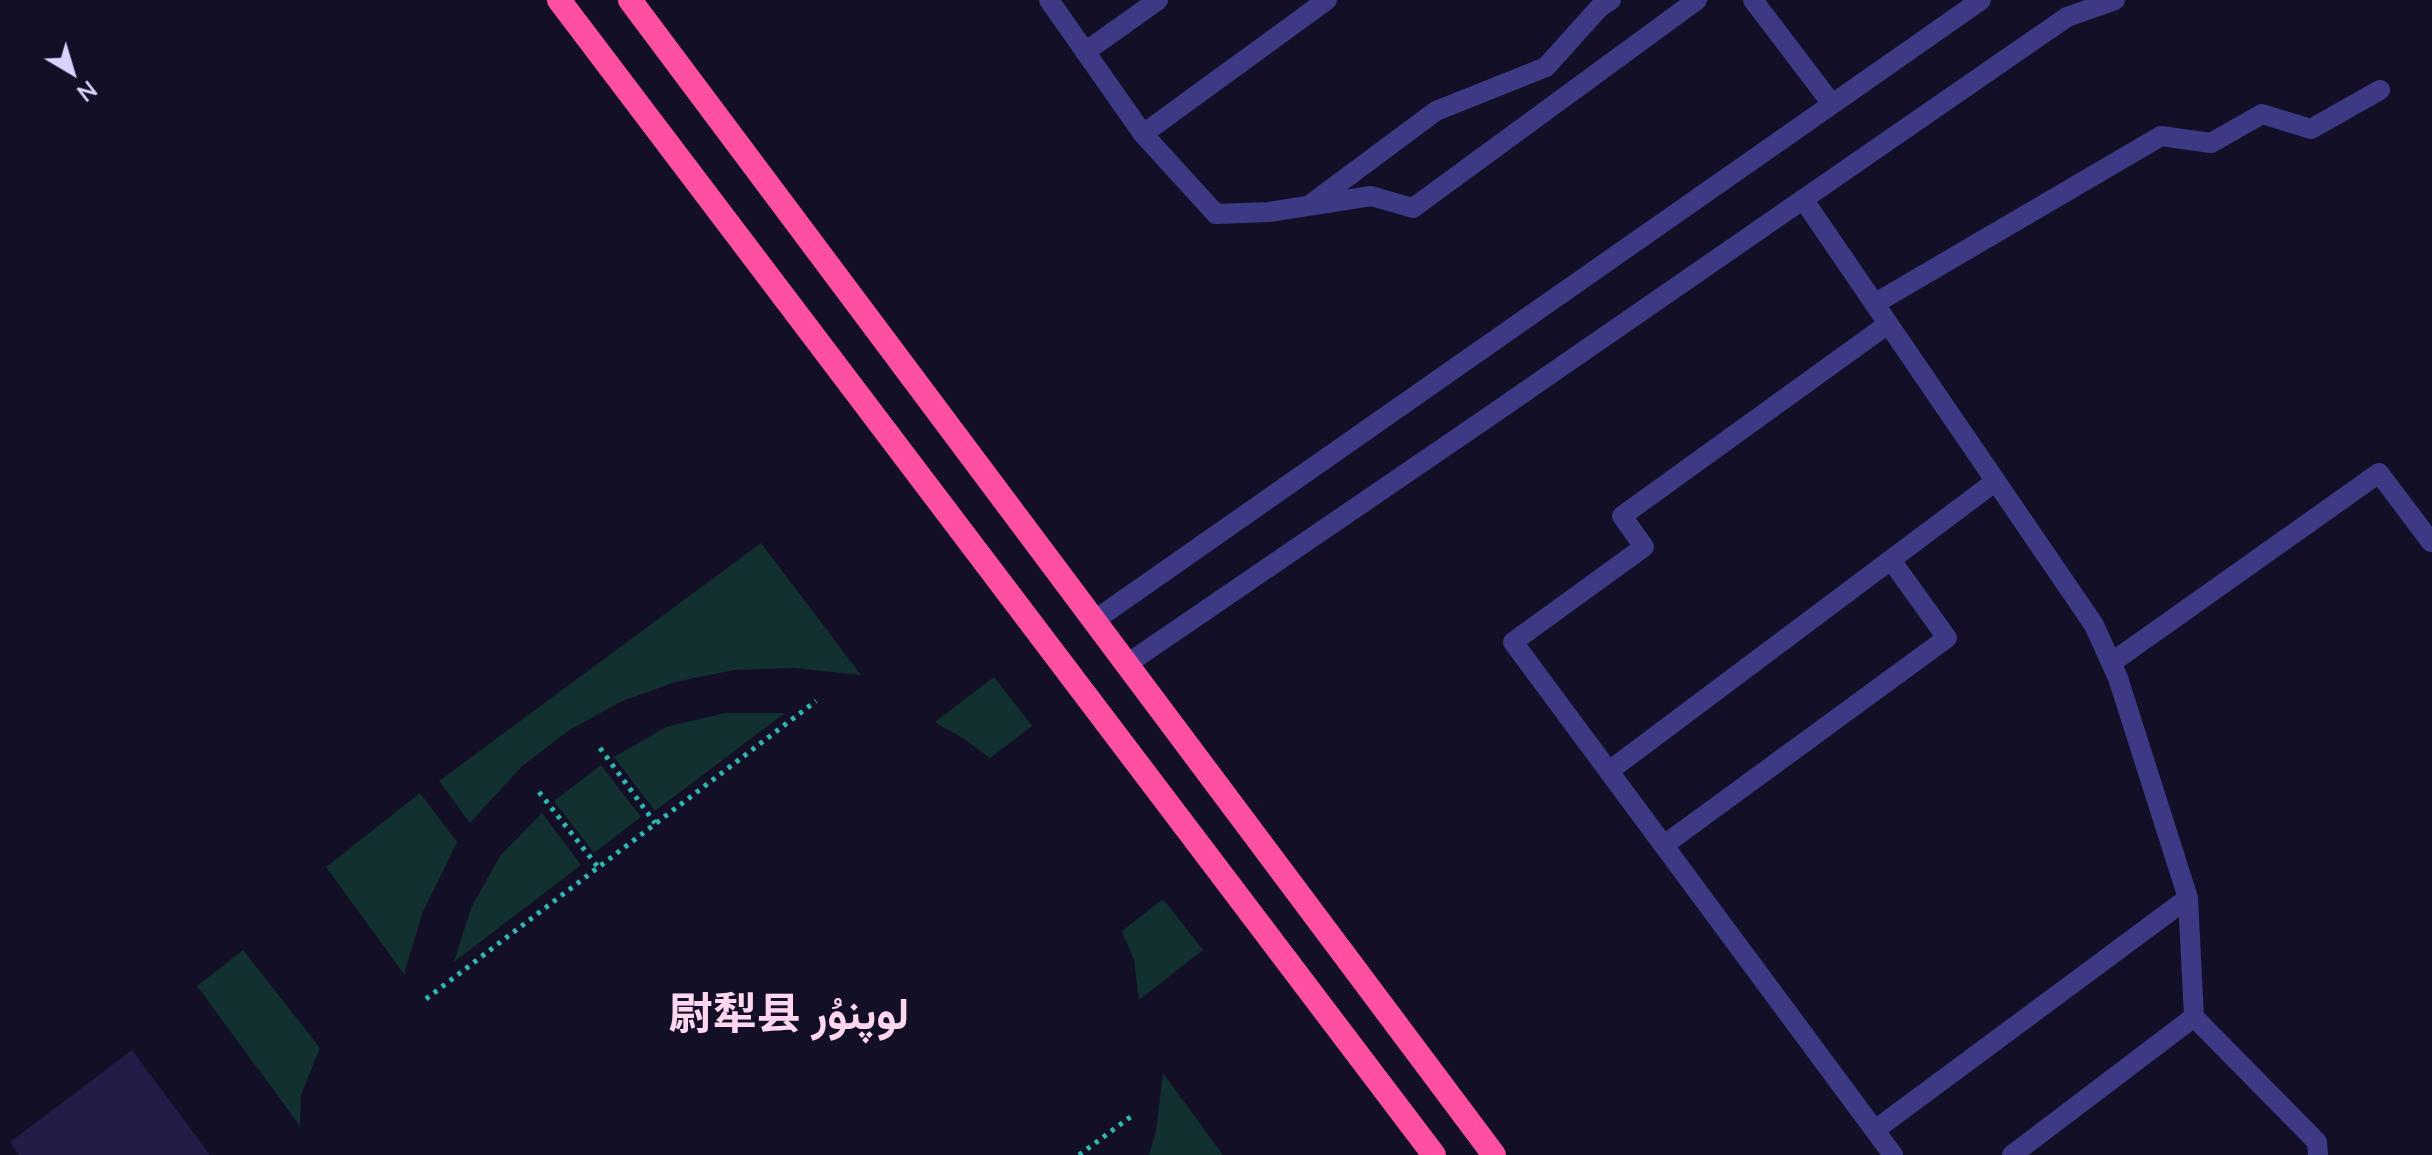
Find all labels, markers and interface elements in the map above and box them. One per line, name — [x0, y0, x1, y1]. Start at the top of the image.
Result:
north arrow — [32, 32, 112, 112]
text: N — [72, 75, 102, 107]
district label: 尉犁县 لوپنۇر — [669, 989, 909, 1041]

